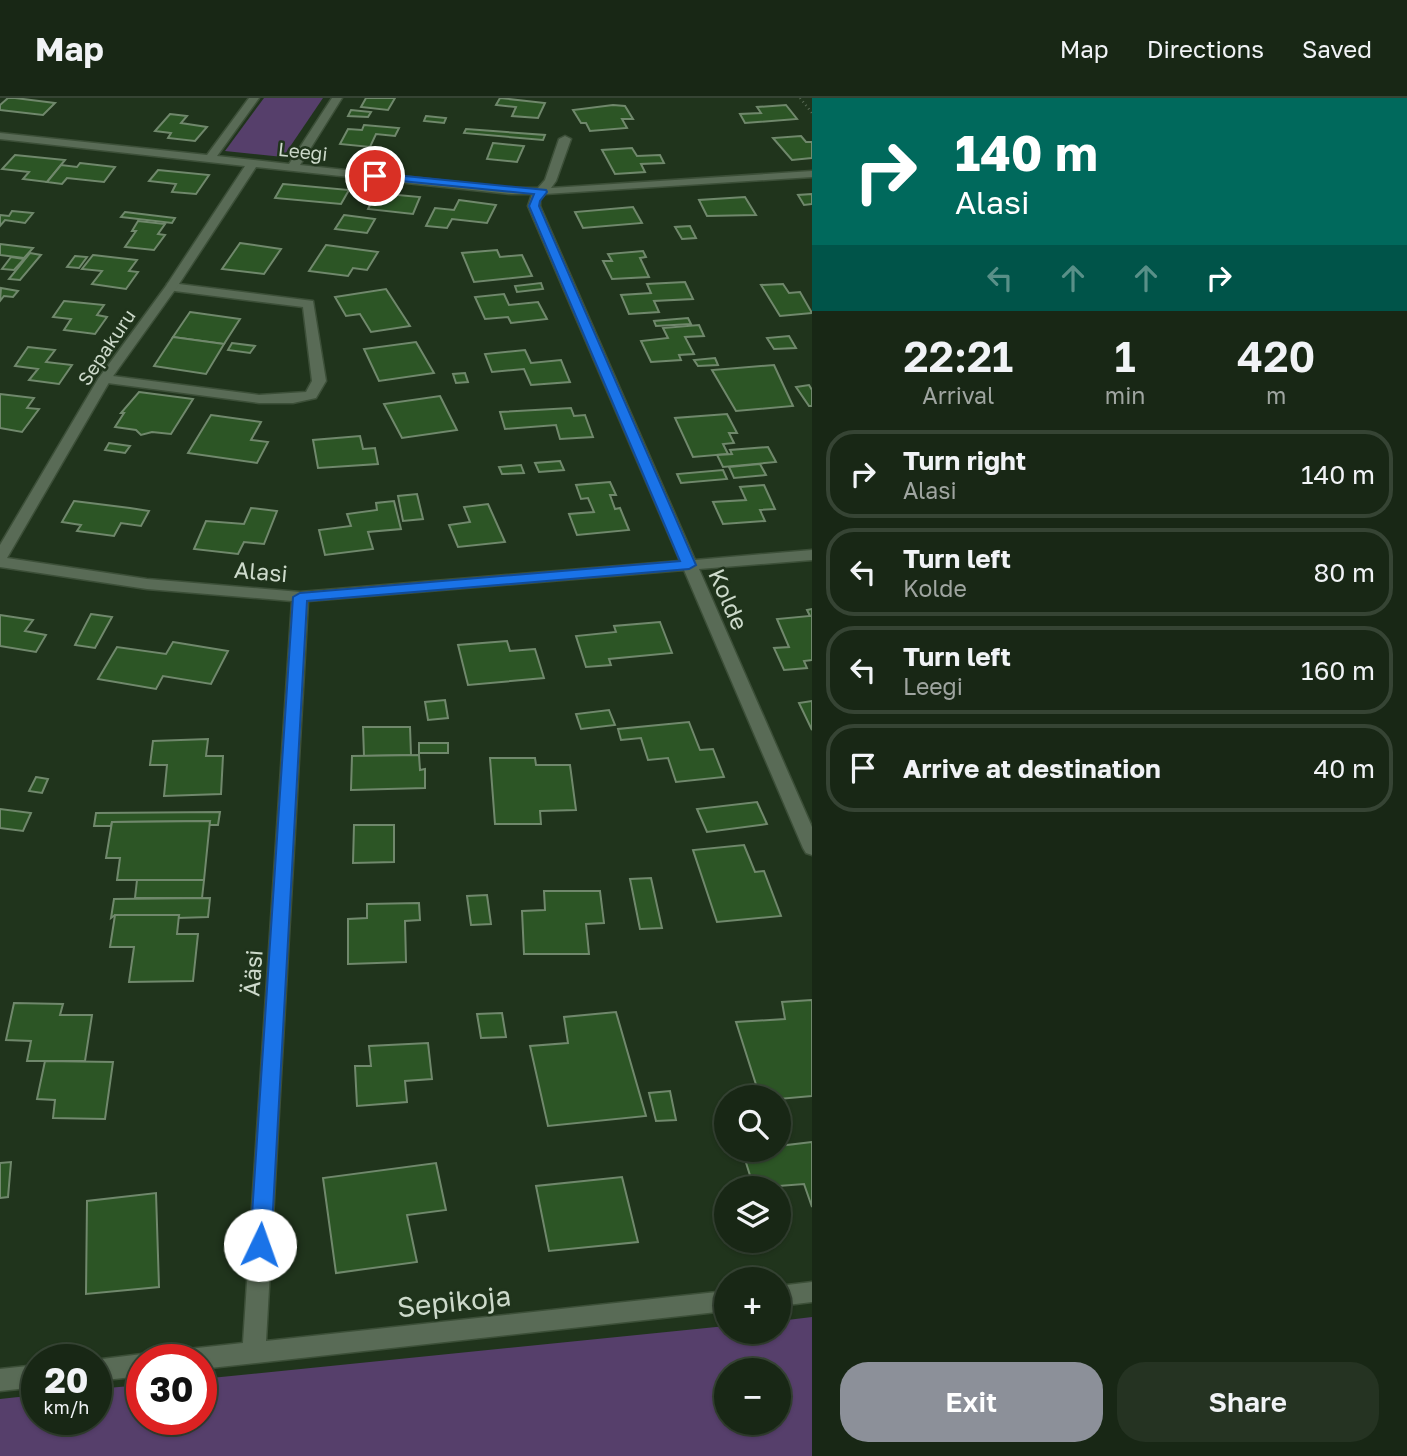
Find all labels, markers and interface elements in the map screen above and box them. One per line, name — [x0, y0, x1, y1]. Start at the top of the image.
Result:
text: Map — [35, 29, 104, 68]
text: Map — [1060, 34, 1109, 63]
text: Directions — [1147, 34, 1264, 63]
text: Saved — [1302, 34, 1372, 63]
text: 140 m — [955, 123, 1098, 182]
icon: right — [840, 126, 931, 217]
street label: Leegi — [277, 137, 329, 165]
pin — [345, 146, 405, 206]
icon: arrive — [356, 157, 394, 195]
text: Alasi — [955, 183, 1030, 221]
icon: left — [981, 259, 1019, 297]
icon: ahead — [1054, 259, 1092, 297]
icon: ahead — [1127, 259, 1165, 297]
icon: right — [1200, 259, 1238, 297]
street label: Sepakuru — [72, 305, 140, 389]
text: 22:21 — [904, 331, 1013, 381]
text: 1 — [1115, 331, 1136, 381]
text: 420 — [1237, 331, 1315, 381]
text: Arrival — [922, 381, 994, 409]
text: min — [1105, 381, 1145, 409]
text: m — [1266, 381, 1286, 409]
text: Turn right — [903, 445, 1026, 476]
icon: right — [844, 455, 882, 493]
text: 140 m — [1301, 459, 1375, 490]
text: Alasi — [903, 476, 957, 504]
text: Turn left — [903, 543, 1011, 574]
icon: left — [844, 553, 882, 591]
street label: Alasi — [233, 555, 289, 587]
text: 80 m — [1314, 557, 1375, 588]
street label: Kolde — [703, 564, 755, 634]
text: Kolde — [903, 574, 967, 602]
text: Turn left — [903, 641, 1011, 672]
icon: left — [844, 651, 882, 689]
text: 160 m — [1301, 655, 1375, 686]
text: Leegi — [903, 672, 963, 700]
icon: arrive — [844, 749, 882, 787]
text: Arrive at destination — [903, 753, 1161, 784]
text: 40 m — [1314, 753, 1375, 784]
street label: Ääsi — [236, 949, 268, 997]
map controls — [714, 1085, 791, 1435]
button: search — [714, 1085, 791, 1162]
button: layers — [714, 1176, 791, 1253]
position arrow — [223, 1208, 297, 1282]
button: + — [714, 1267, 791, 1344]
street label: Sepikoja — [395, 1279, 513, 1323]
speed limit sign: 30 — [126, 1344, 217, 1435]
button: − — [714, 1358, 791, 1435]
text: 20 — [44, 1359, 89, 1401]
button: Exit — [840, 1362, 1103, 1442]
button: Share — [1117, 1362, 1379, 1442]
text: km/h — [44, 1396, 89, 1418]

